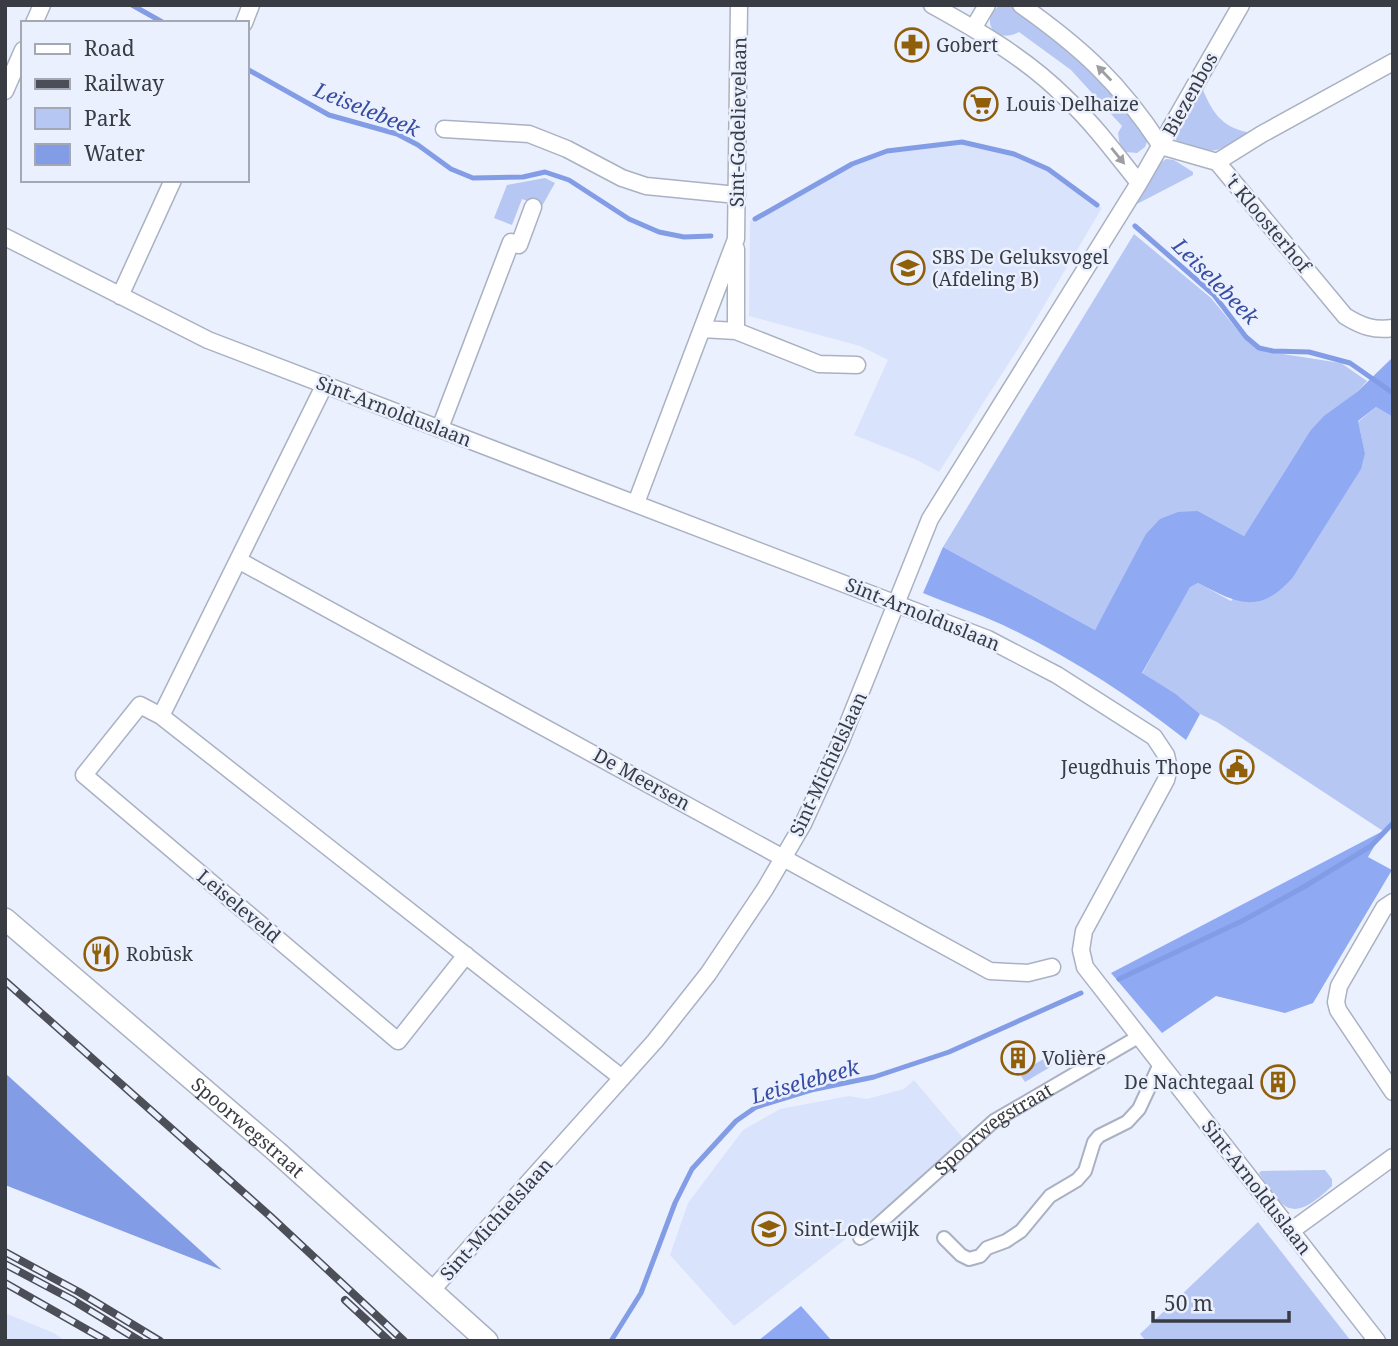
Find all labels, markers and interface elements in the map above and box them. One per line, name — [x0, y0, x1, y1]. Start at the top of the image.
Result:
legend — [21, 21, 248, 182]
pharmacy icon: Gobert — [893, 26, 931, 64]
place label: Gobert — [936, 32, 998, 58]
text: Road — [84, 34, 135, 62]
street label: Sint-Godelievelaan — [724, 37, 752, 207]
street label: Biezenbos — [1156, 47, 1224, 141]
one-way arrow — [1097, 65, 1113, 82]
text: Railway — [84, 69, 164, 97]
water label: Leiselebeek — [309, 75, 425, 143]
supermarket icon: Louis Delhaize — [962, 85, 1000, 123]
place label: Louis Delhaize — [1006, 91, 1139, 117]
text: Park — [84, 104, 131, 132]
text: Water — [84, 139, 145, 167]
one-way arrow — [1110, 146, 1125, 164]
street label: 't Kloosterhof — [1219, 168, 1318, 279]
water label: Leiselebeek — [1166, 231, 1266, 331]
place label: SBS De Geluksvogel (Afdeling B) — [932, 244, 1109, 292]
school or university icon: SBS De Geluksvogel (Afdeling B) — [889, 249, 927, 287]
street label: Sint-Arnolduslaan — [313, 369, 475, 453]
street label: Sint-Arnolduslaan — [842, 571, 1004, 657]
street label: Sint-Michielslaan — [783, 687, 873, 841]
street label: De Meersen — [589, 742, 695, 816]
public building icon: Jeugdhuis Thope — [1218, 748, 1256, 786]
place label: Jeugdhuis Thope — [1060, 754, 1212, 780]
street label: Leiseleveld — [192, 863, 287, 949]
restaurant icon: Robūsk — [82, 935, 120, 973]
place label: Robūsk — [126, 941, 194, 967]
building icon: Volière — [999, 1039, 1037, 1077]
place label: Volière — [1042, 1045, 1106, 1071]
water label: Leiselebeek — [747, 1052, 863, 1110]
building icon: De Nachtegaal — [1259, 1063, 1297, 1101]
place label: De Nachtegaal — [1124, 1069, 1254, 1095]
street label: Spoorwegstraat — [186, 1071, 310, 1184]
street label: Spoorwegstraat — [929, 1076, 1058, 1181]
street label: Sint-Arnolduslaan — [1196, 1114, 1318, 1260]
street label: Sint-Michielslaan — [434, 1152, 558, 1286]
school or university icon: Sint-Lodewijk — [750, 1210, 788, 1248]
place label: Sint-Lodewijk — [794, 1216, 920, 1242]
scale bar — [1153, 1280, 1290, 1324]
text: 50 m — [1164, 1289, 1213, 1317]

